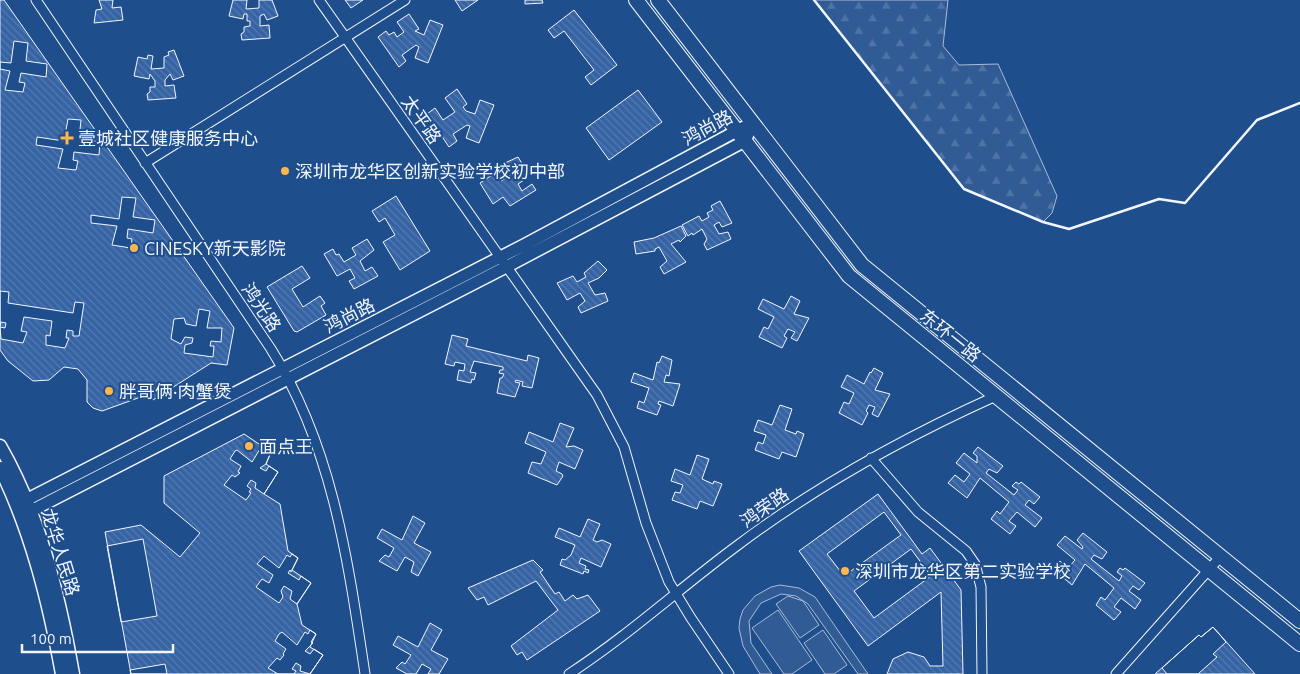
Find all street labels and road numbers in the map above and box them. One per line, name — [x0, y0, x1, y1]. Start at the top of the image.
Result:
street label: 太平路 — [398, 91, 446, 147]
street label: 鸿尚路 — [678, 105, 736, 149]
street label: 鸿光路 — [239, 279, 285, 335]
street label: 鸿尚路 — [320, 294, 378, 336]
street label: 东环一路 — [917, 305, 985, 365]
street label: 鸿荣路 — [736, 483, 792, 531]
street label: 龙华人民路 — [38, 506, 84, 598]

